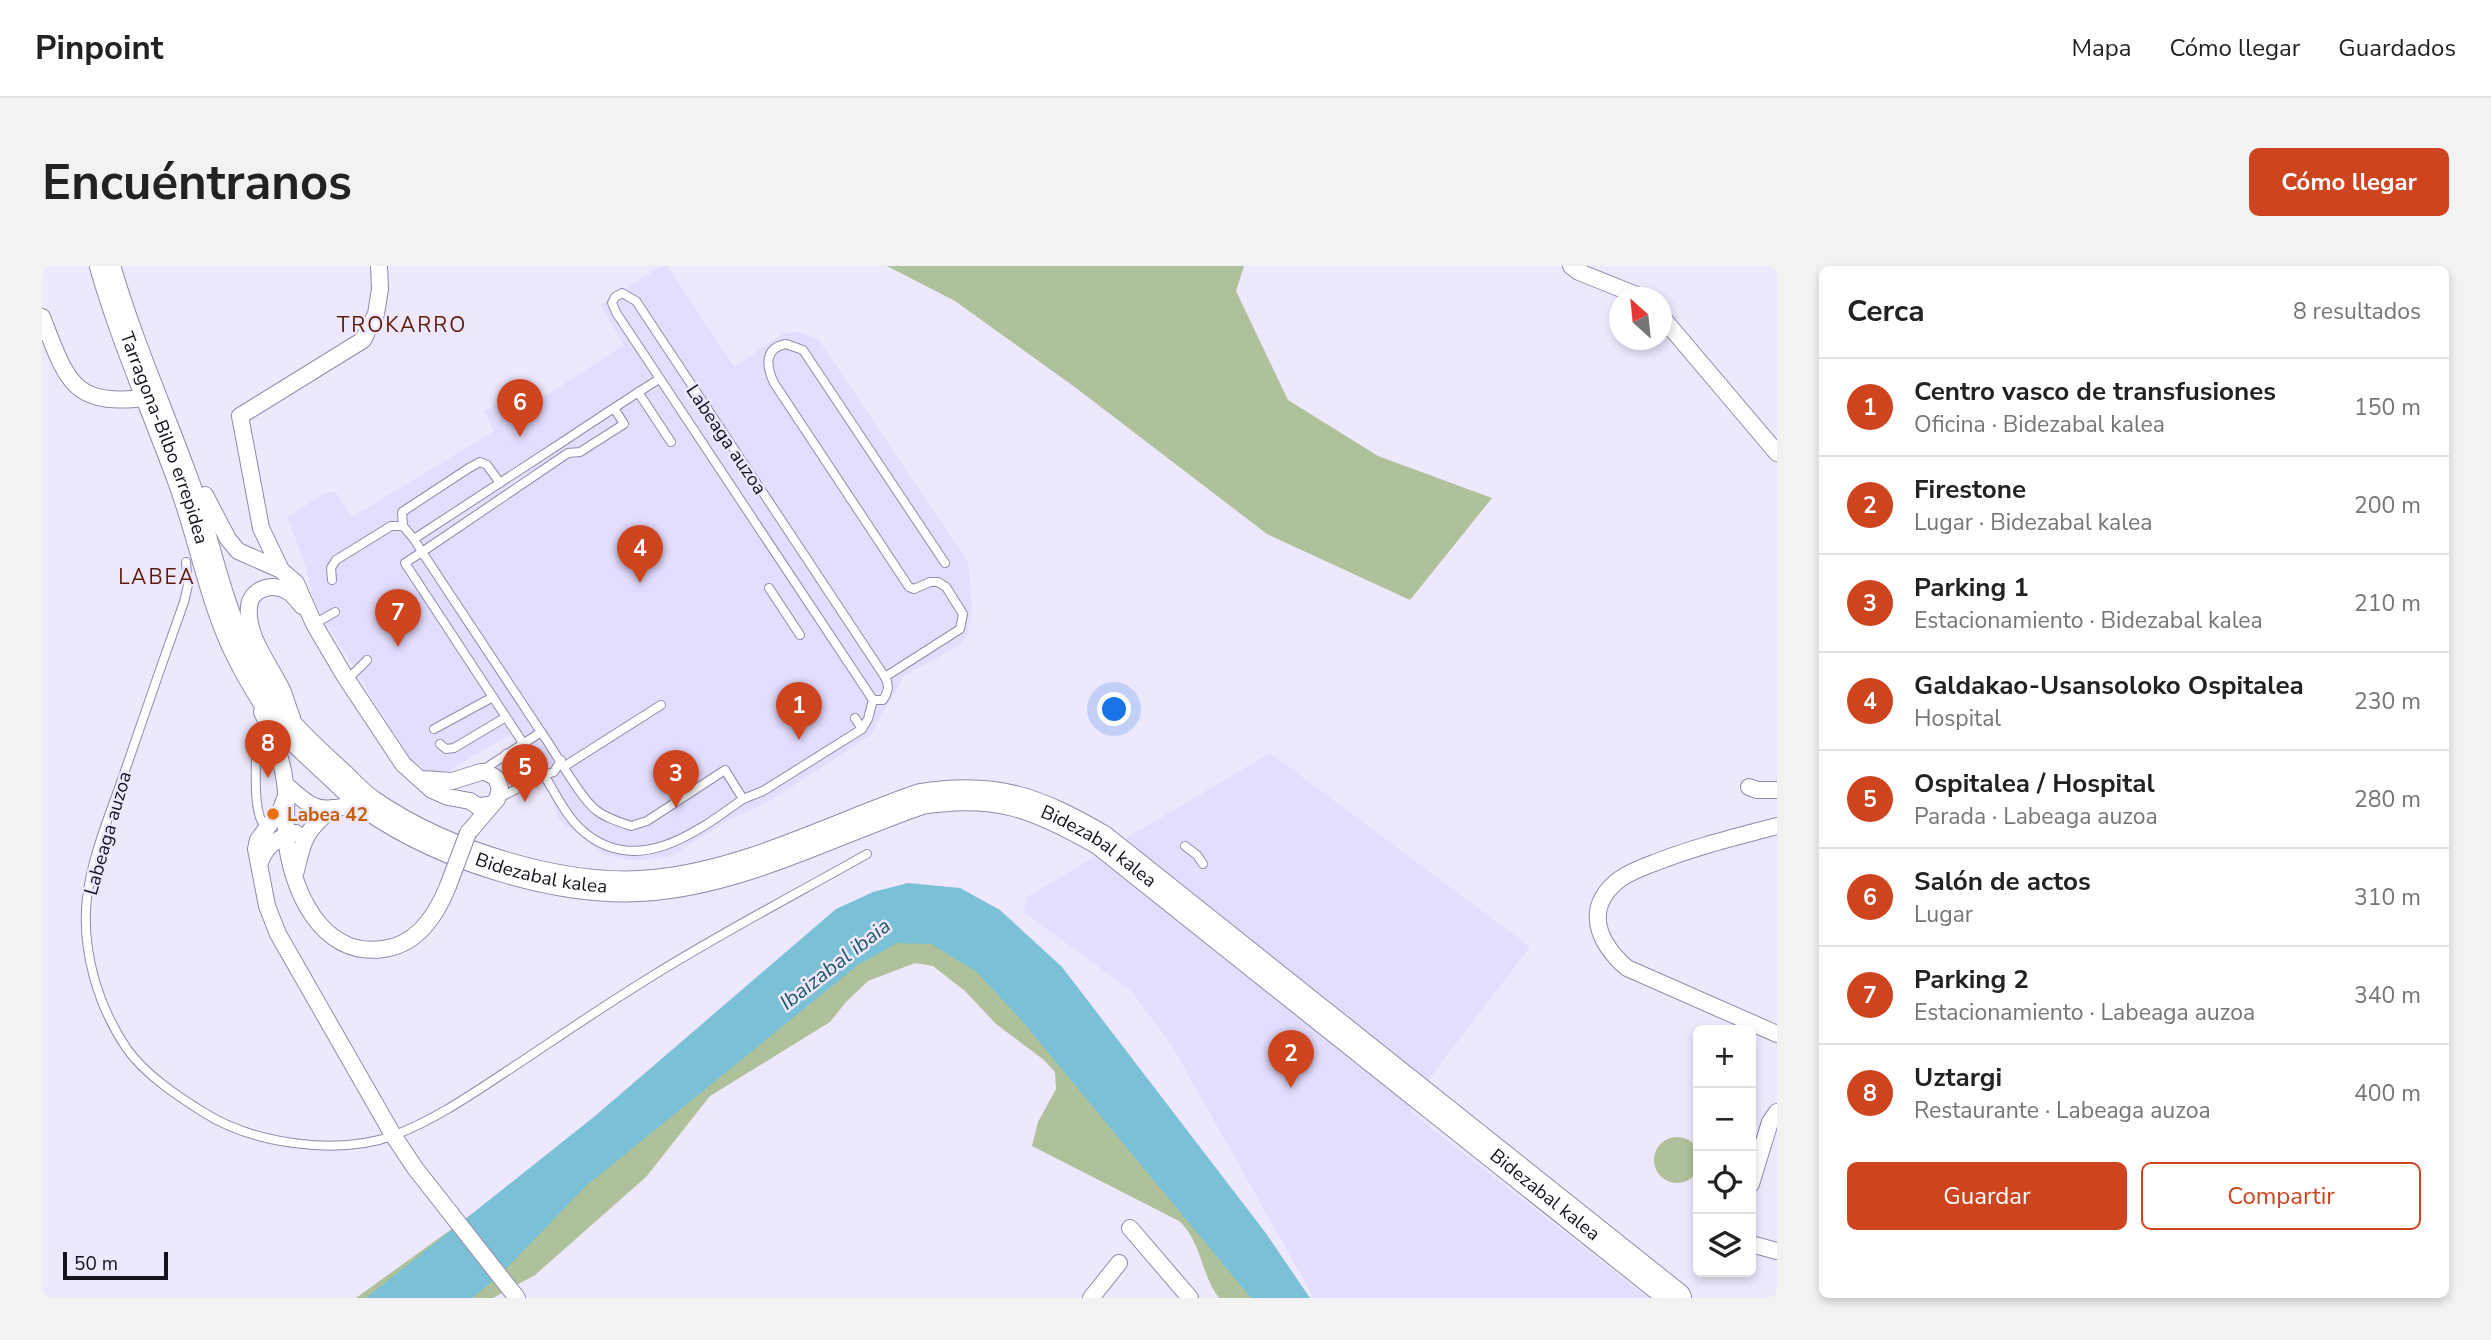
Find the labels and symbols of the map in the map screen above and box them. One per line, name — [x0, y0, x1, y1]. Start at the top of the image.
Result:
north arrow — [1609, 287, 1672, 350]
district label: TROKARRO — [337, 311, 467, 339]
street label: Tarragona-Bilbo errepidea — [114, 328, 214, 547]
pin: 6 — [497, 379, 543, 437]
street label: Labeaga auzoa — [680, 379, 773, 500]
pin: 4 — [617, 525, 663, 583]
district label: LABEA — [118, 563, 196, 591]
pin: 7 — [375, 589, 421, 647]
pin: 1 — [776, 682, 822, 740]
your location — [1097, 692, 1131, 726]
pin: 8 — [245, 720, 291, 778]
pin: 5 — [502, 744, 548, 802]
pin: 3 — [653, 750, 699, 808]
street label: Labeaga auzoa — [78, 768, 138, 898]
street label: Bidezabal kalea — [1037, 799, 1162, 894]
place label: Labea 42 — [287, 802, 368, 828]
marker: Labea 42 — [265, 806, 281, 822]
street label: Bidezabal kalea — [472, 847, 608, 900]
water label: Ibaizabal ibaia — [774, 912, 896, 1016]
pin: 2 — [1268, 1030, 1314, 1088]
street label: Bidezabal kalea — [1484, 1143, 1605, 1247]
scale bar — [63, 1249, 168, 1281]

